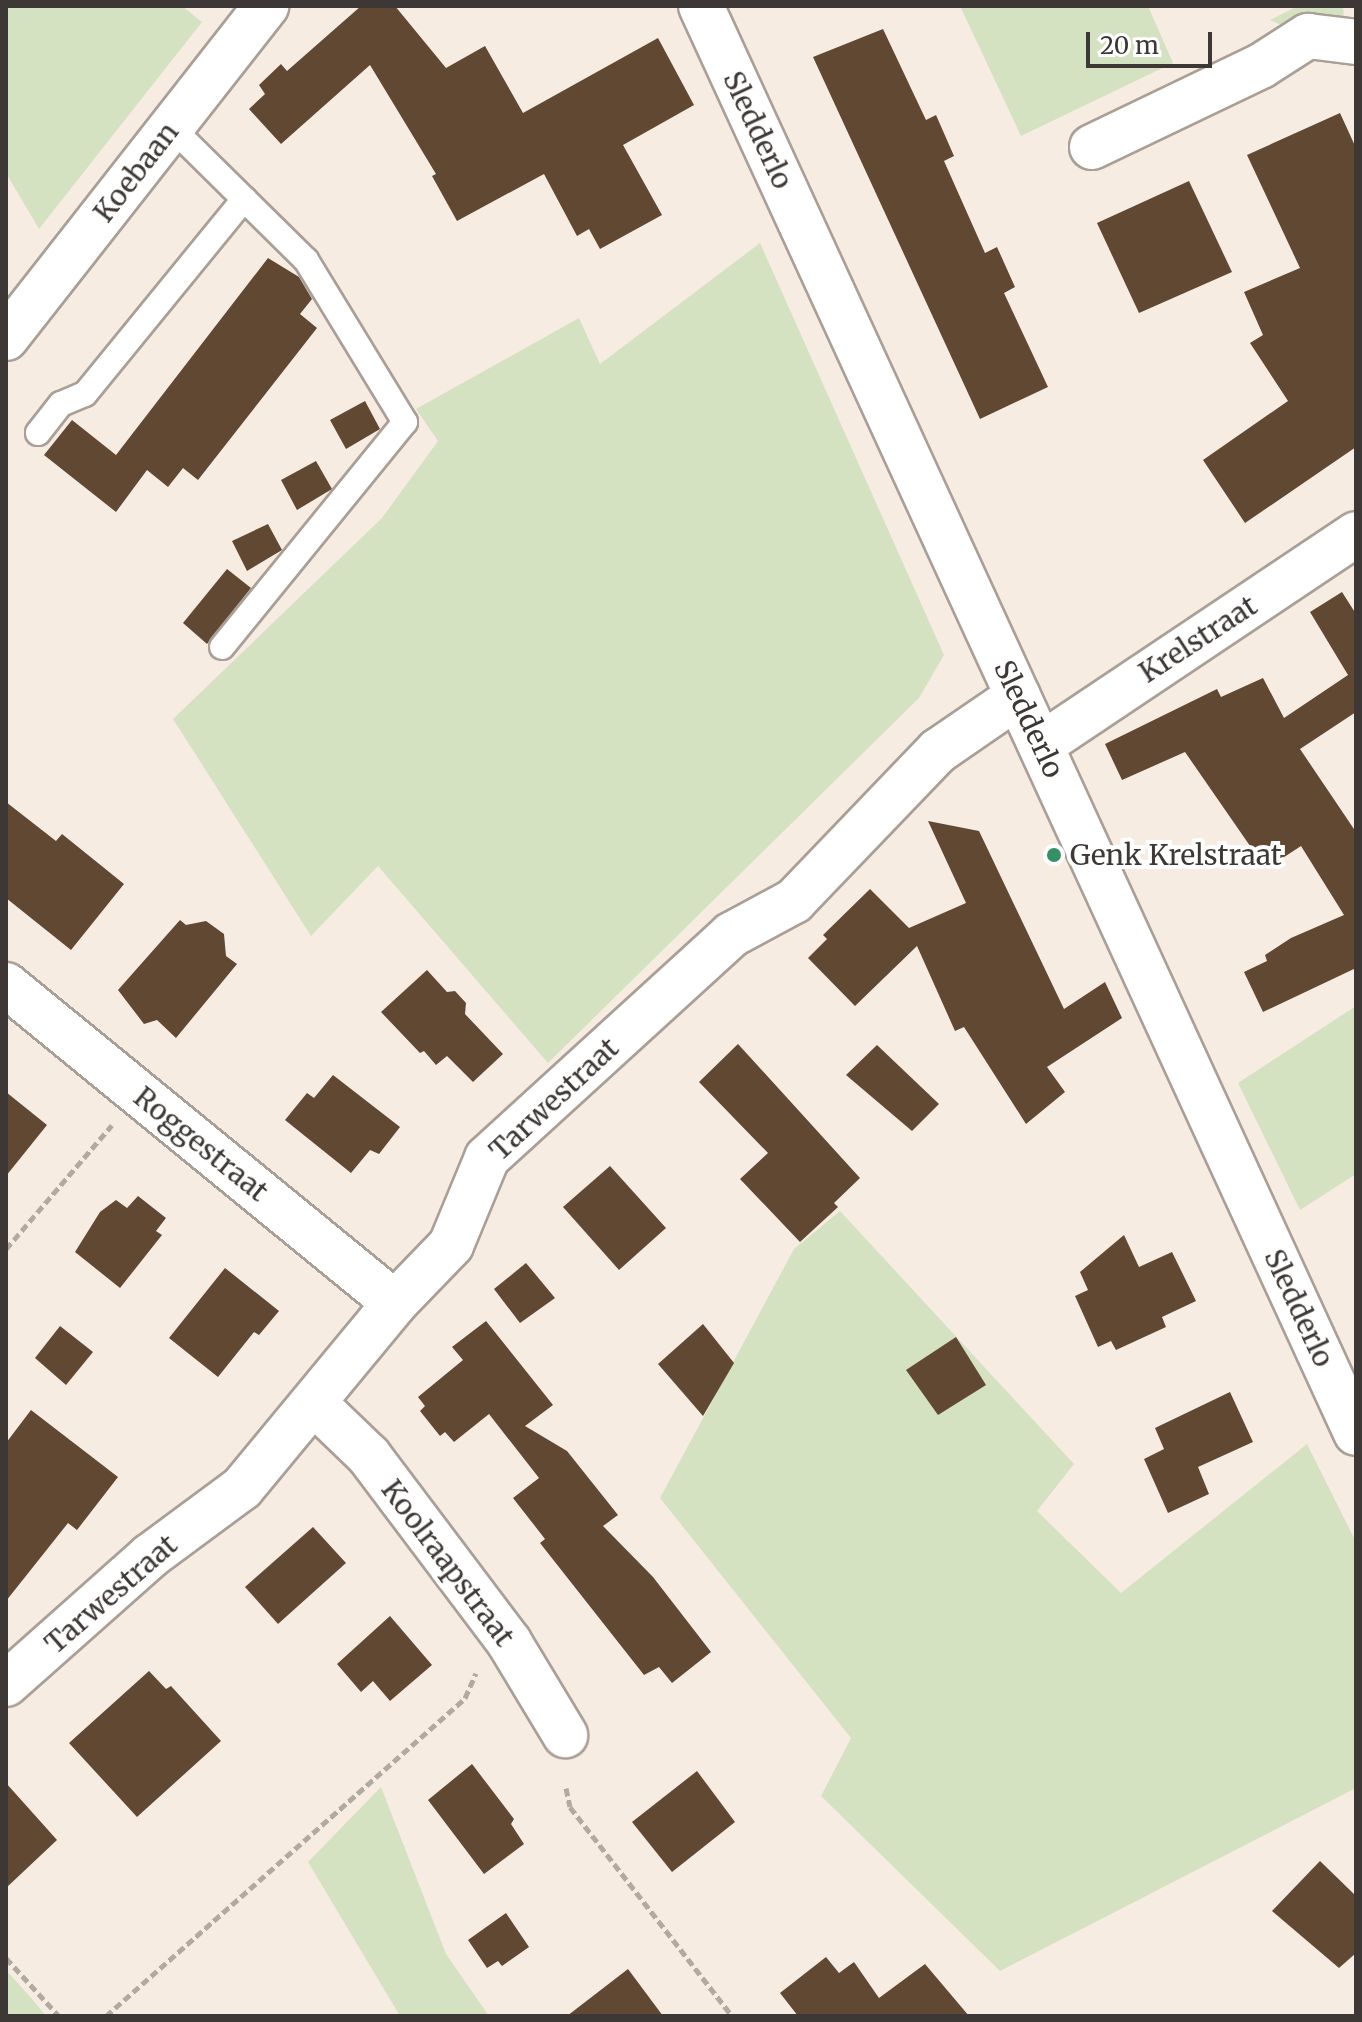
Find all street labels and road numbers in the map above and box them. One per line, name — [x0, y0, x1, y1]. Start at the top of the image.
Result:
street label: Sledderlo — [716, 66, 800, 194]
street label: Koebaan — [87, 116, 185, 228]
street label: Krelstraat — [1133, 589, 1263, 689]
street label: Sledderlo — [987, 655, 1071, 783]
street label: Tarwestraat — [483, 1031, 625, 1167]
street label: Roggestraat — [127, 1080, 275, 1208]
street label: Sledderlo — [1257, 1244, 1341, 1372]
street label: Koolraapstraat — [375, 1473, 521, 1653]
street label: Tarwestraat — [38, 1528, 184, 1660]

